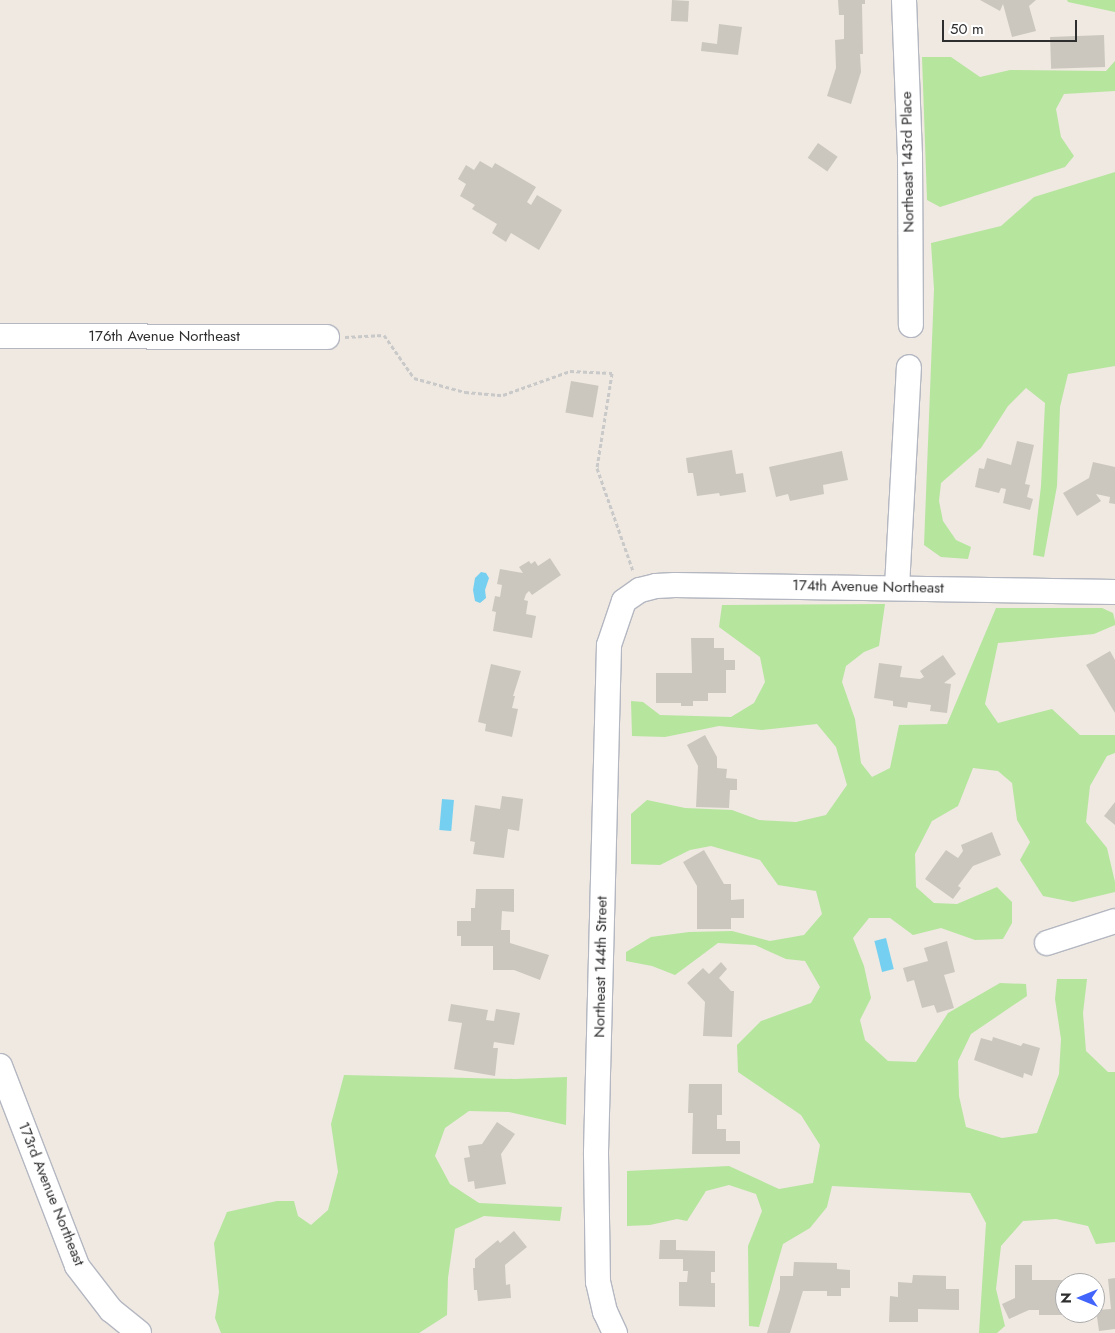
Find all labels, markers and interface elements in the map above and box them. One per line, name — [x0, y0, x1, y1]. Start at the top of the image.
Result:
scale bar — [945, 10, 1080, 42]
text: 50 m — [950, 18, 984, 40]
street label: Northeast 143rd Place — [898, 91, 918, 233]
street label: 176th Avenue Northeast — [88, 328, 240, 346]
street label: 174th Avenue Northeast — [792, 577, 944, 597]
street label: Northeast 144th Street — [591, 896, 611, 1038]
street label: 173rd Avenue Northeast — [14, 1120, 88, 1268]
north arrow — [1055, 1273, 1105, 1323]
text: N — [1056, 1292, 1076, 1304]

